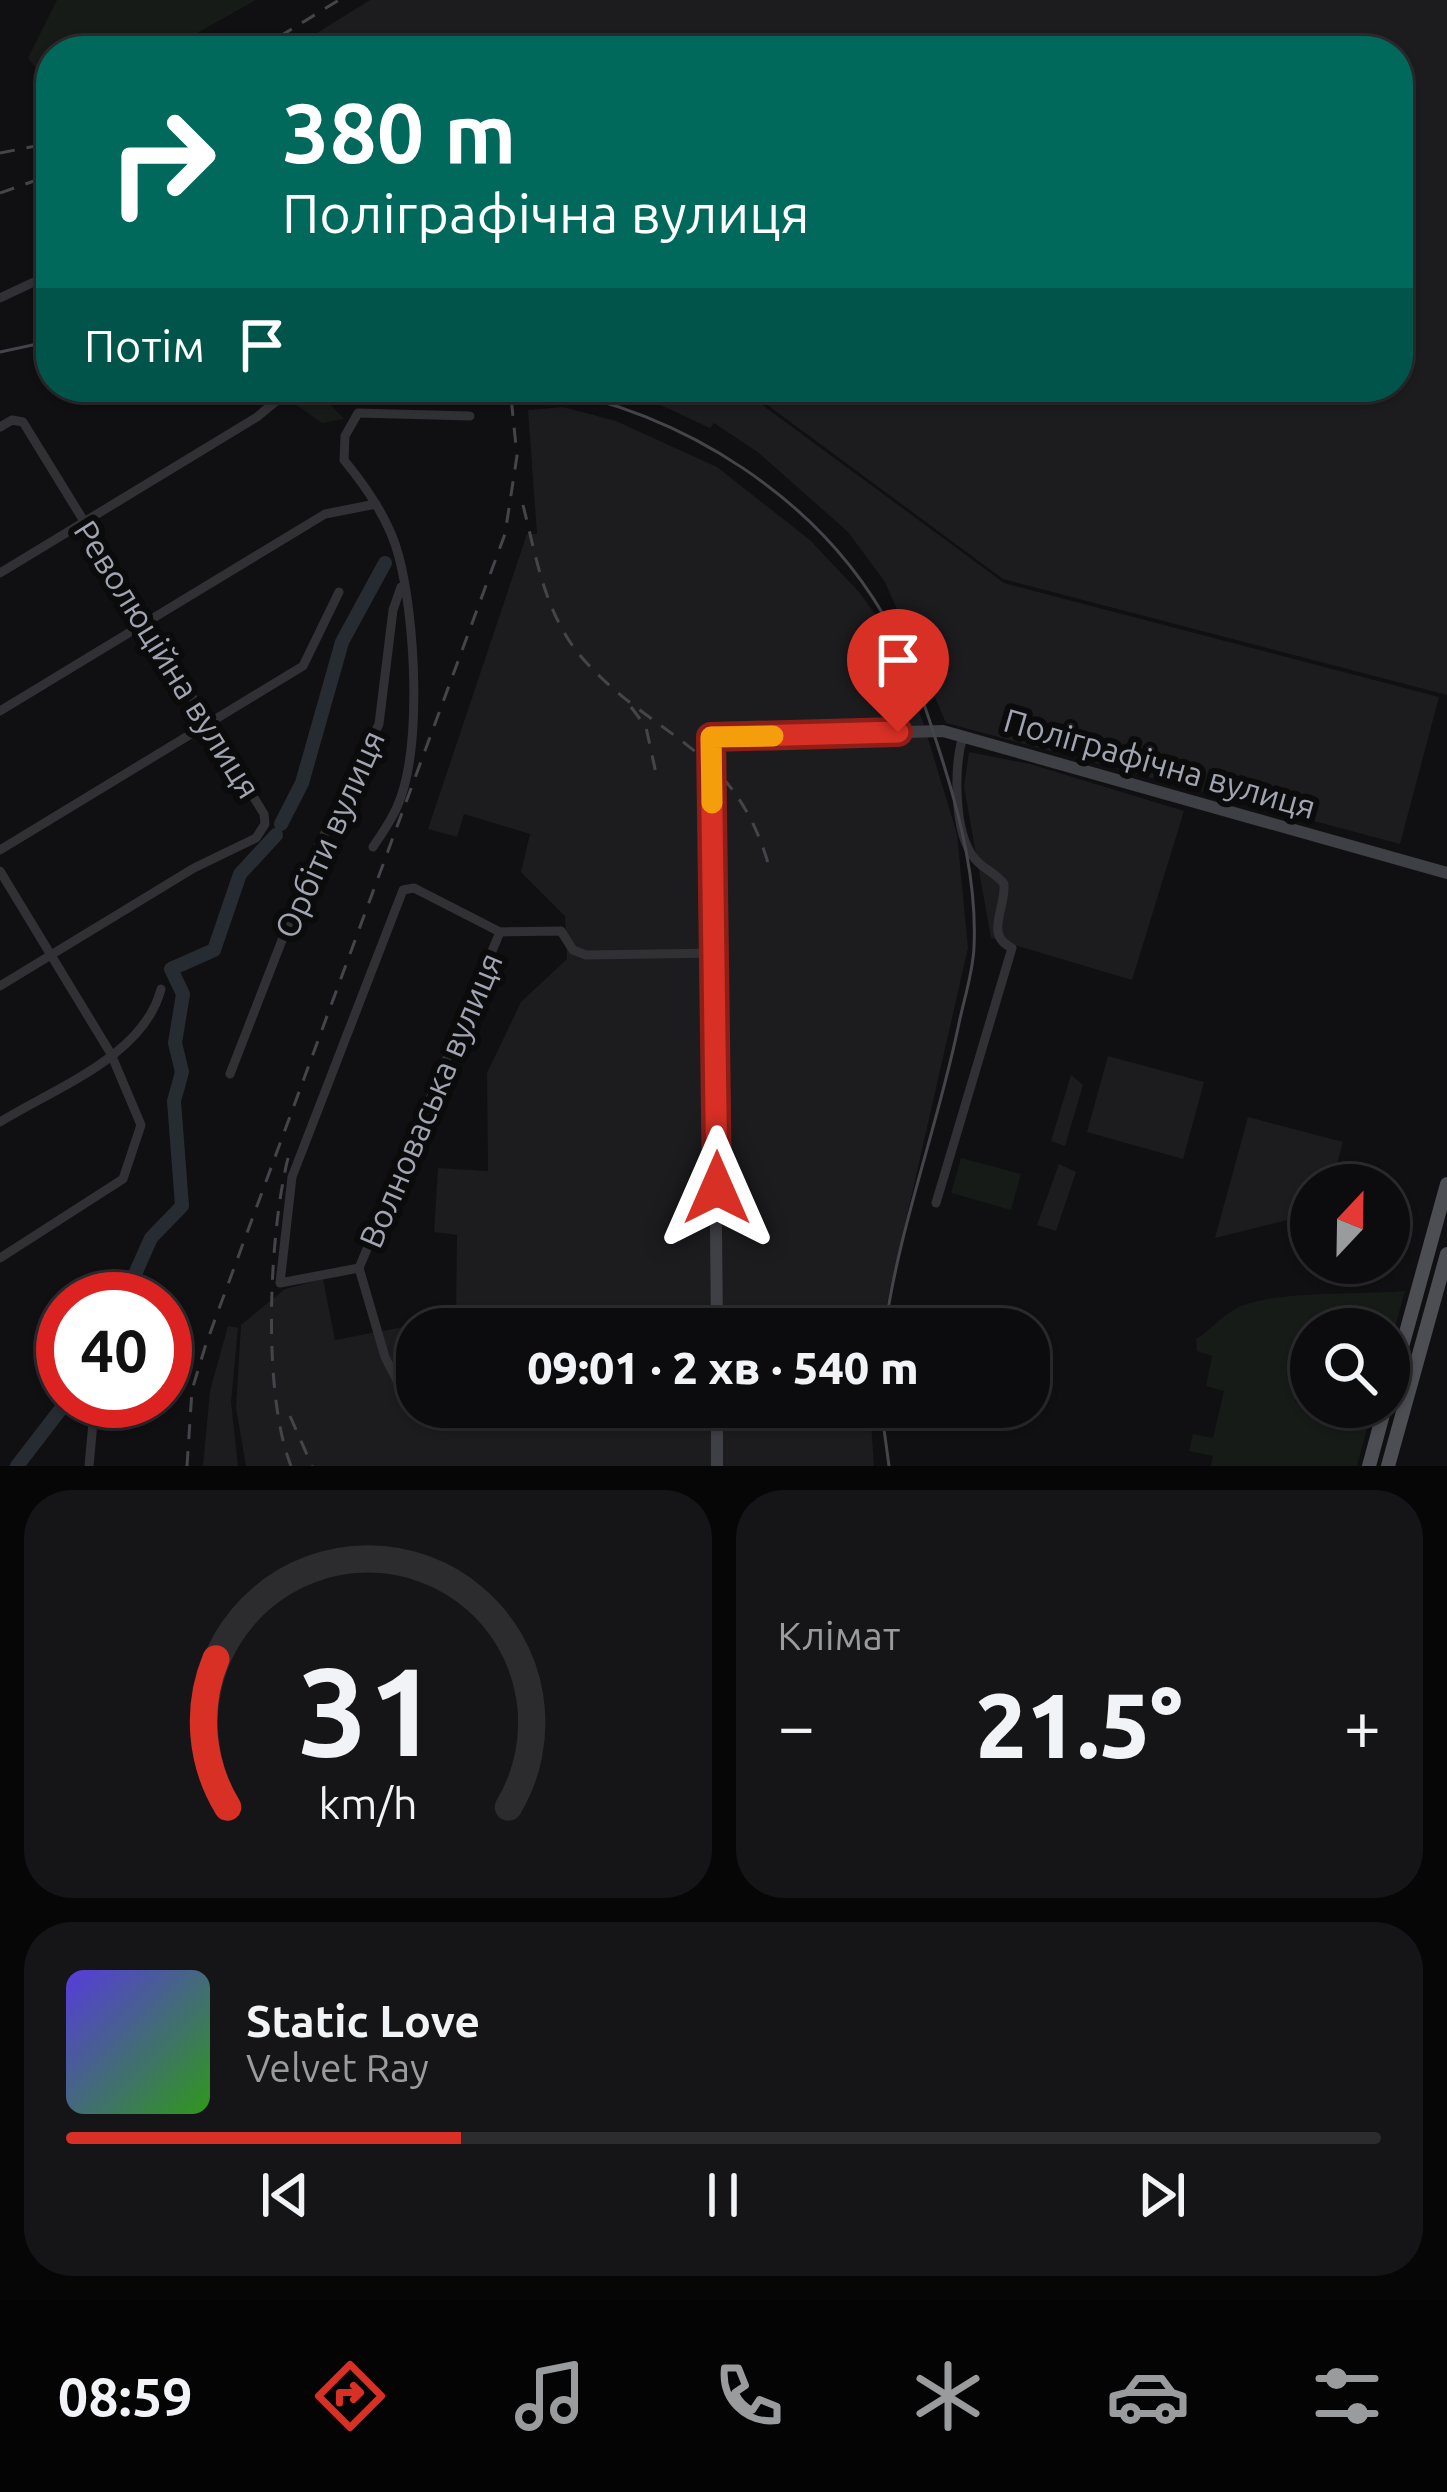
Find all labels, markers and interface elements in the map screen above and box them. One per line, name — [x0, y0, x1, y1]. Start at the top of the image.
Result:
icon: right — [84, 84, 240, 240]
text: 380 m — [282, 85, 516, 179]
text: Поліграфічна вулиця — [282, 183, 810, 243]
icon: arrive — [229, 312, 295, 378]
text: Потім — [84, 320, 205, 371]
street label: Революційна вулиця — [67, 513, 269, 805]
pin — [847, 609, 949, 732]
icon: arrive — [865, 627, 931, 693]
street label: Поліграфічна вулиця — [1000, 701, 1320, 825]
street label: Орбіти вулиця — [267, 724, 391, 944]
street label: Волноваська вулиця — [351, 947, 509, 1253]
position arrow — [654, 1125, 780, 1251]
north arrow — [1290, 1164, 1410, 1284]
map controls — [1290, 1164, 1410, 1428]
speed limit sign: 40 — [36, 1272, 192, 1428]
button: search — [1290, 1308, 1410, 1428]
text: 09:01 · 2 хв · 540 m — [527, 1342, 919, 1393]
text: Клімат — [778, 1614, 900, 1657]
text: 31 — [297, 1640, 438, 1780]
text: 21.5° — [976, 1674, 1183, 1775]
text: − — [778, 1688, 815, 1762]
text: + — [1344, 1688, 1381, 1762]
text: km/h — [318, 1779, 417, 1827]
text: Static Love — [246, 1995, 480, 2046]
text: Velvet Ray — [246, 2046, 429, 2089]
icon: previous — [252, 2162, 318, 2228]
icon: pause — [690, 2162, 756, 2228]
icon: next — [1129, 2162, 1195, 2228]
icon: directions — [308, 2354, 392, 2438]
icon: music — [508, 2354, 592, 2438]
icon: phone — [707, 2354, 791, 2438]
icon: climate — [906, 2354, 990, 2438]
icon: car — [1106, 2354, 1190, 2438]
icon: filters — [1305, 2354, 1389, 2438]
text: 08:59 — [58, 2366, 193, 2426]

